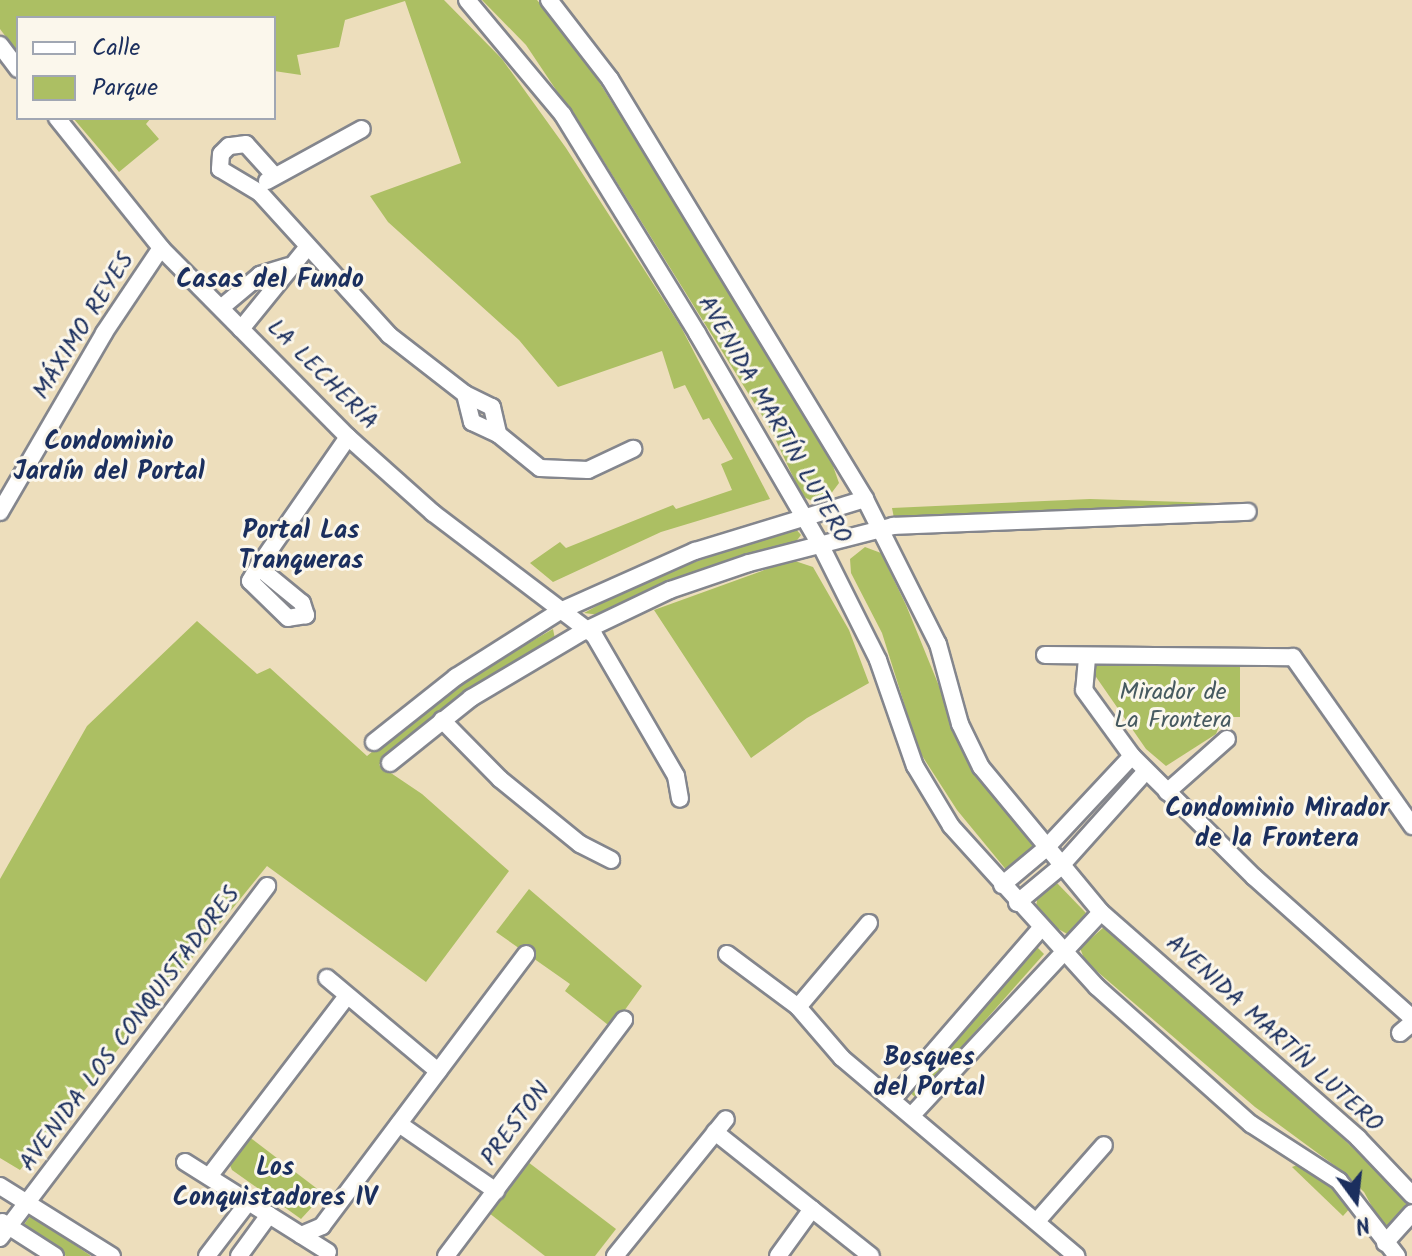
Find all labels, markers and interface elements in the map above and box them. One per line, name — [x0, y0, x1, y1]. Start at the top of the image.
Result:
legend — [16, 16, 276, 120]
text: Calle — [92, 29, 140, 68]
text: Parque — [92, 69, 158, 108]
street label: MÁXIMO REYES — [27, 247, 141, 405]
district label: Casas del Fundo — [176, 265, 364, 297]
street label: AVENIDA MARTÍN LUTERO — [691, 291, 857, 549]
street label: LA LECHERÍA — [261, 314, 383, 436]
district label: Condominio Jardín del Portal — [13, 427, 205, 488]
district label: Portal Las Tranqueras — [239, 516, 363, 578]
park label: Mirador de La Frontera — [1114, 679, 1232, 735]
district label: Condominio Mirador de la Frontera — [1165, 794, 1389, 856]
street label: AVENIDA LOS CONQUISTADORES — [14, 881, 246, 1177]
street label: AVENIDA MARTÍN LUTERO — [1160, 929, 1388, 1139]
district label: Bosques del Portal — [873, 1043, 985, 1104]
street label: PRESTON — [475, 1076, 557, 1172]
district label: Los Conquistadores IV — [173, 1153, 377, 1214]
north arrow — [1316, 1160, 1396, 1240]
text: N — [1351, 1205, 1374, 1242]

